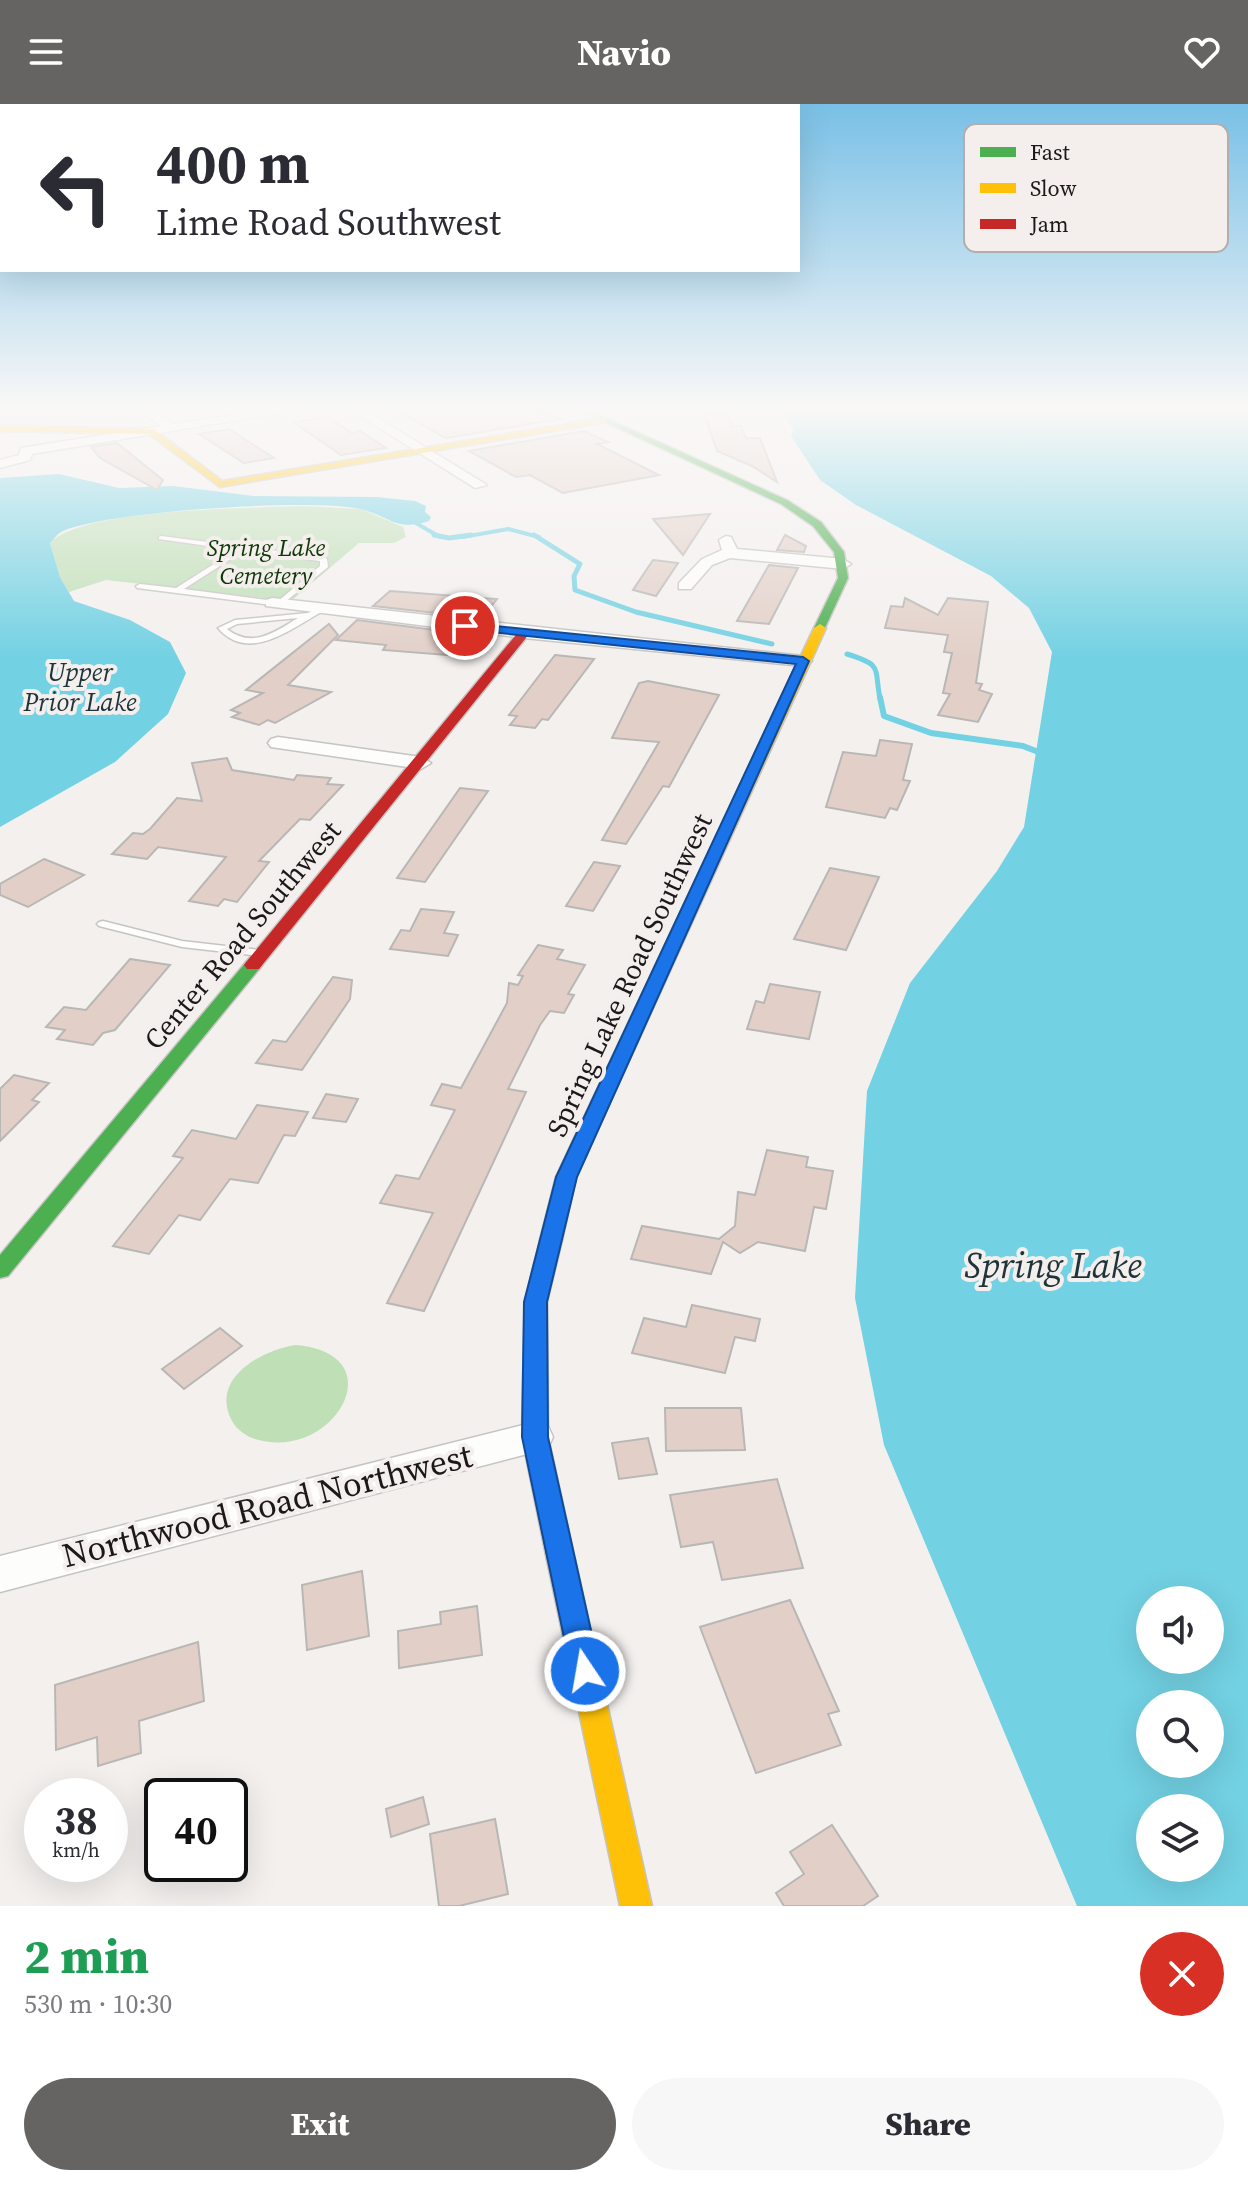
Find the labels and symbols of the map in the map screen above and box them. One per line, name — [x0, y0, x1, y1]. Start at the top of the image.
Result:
legend — [964, 124, 1228, 252]
text: Fast — [1030, 137, 1071, 167]
text: Slow — [1030, 173, 1077, 203]
text: Jam — [1029, 209, 1069, 239]
park label: Spring Lake Cemetery — [207, 531, 325, 592]
pin — [431, 592, 499, 660]
water label: Upper Prior Lake — [22, 654, 137, 720]
street label: Spring Lake Road Southwest — [537, 807, 721, 1143]
street label: Center Road Southwest — [135, 812, 350, 1057]
water label: Spring Lake — [964, 1241, 1142, 1290]
street label: Northwood Road Northwest — [57, 1432, 477, 1578]
position arrow — [543, 1629, 627, 1713]
speed limit sign: 40 — [144, 1778, 248, 1882]

